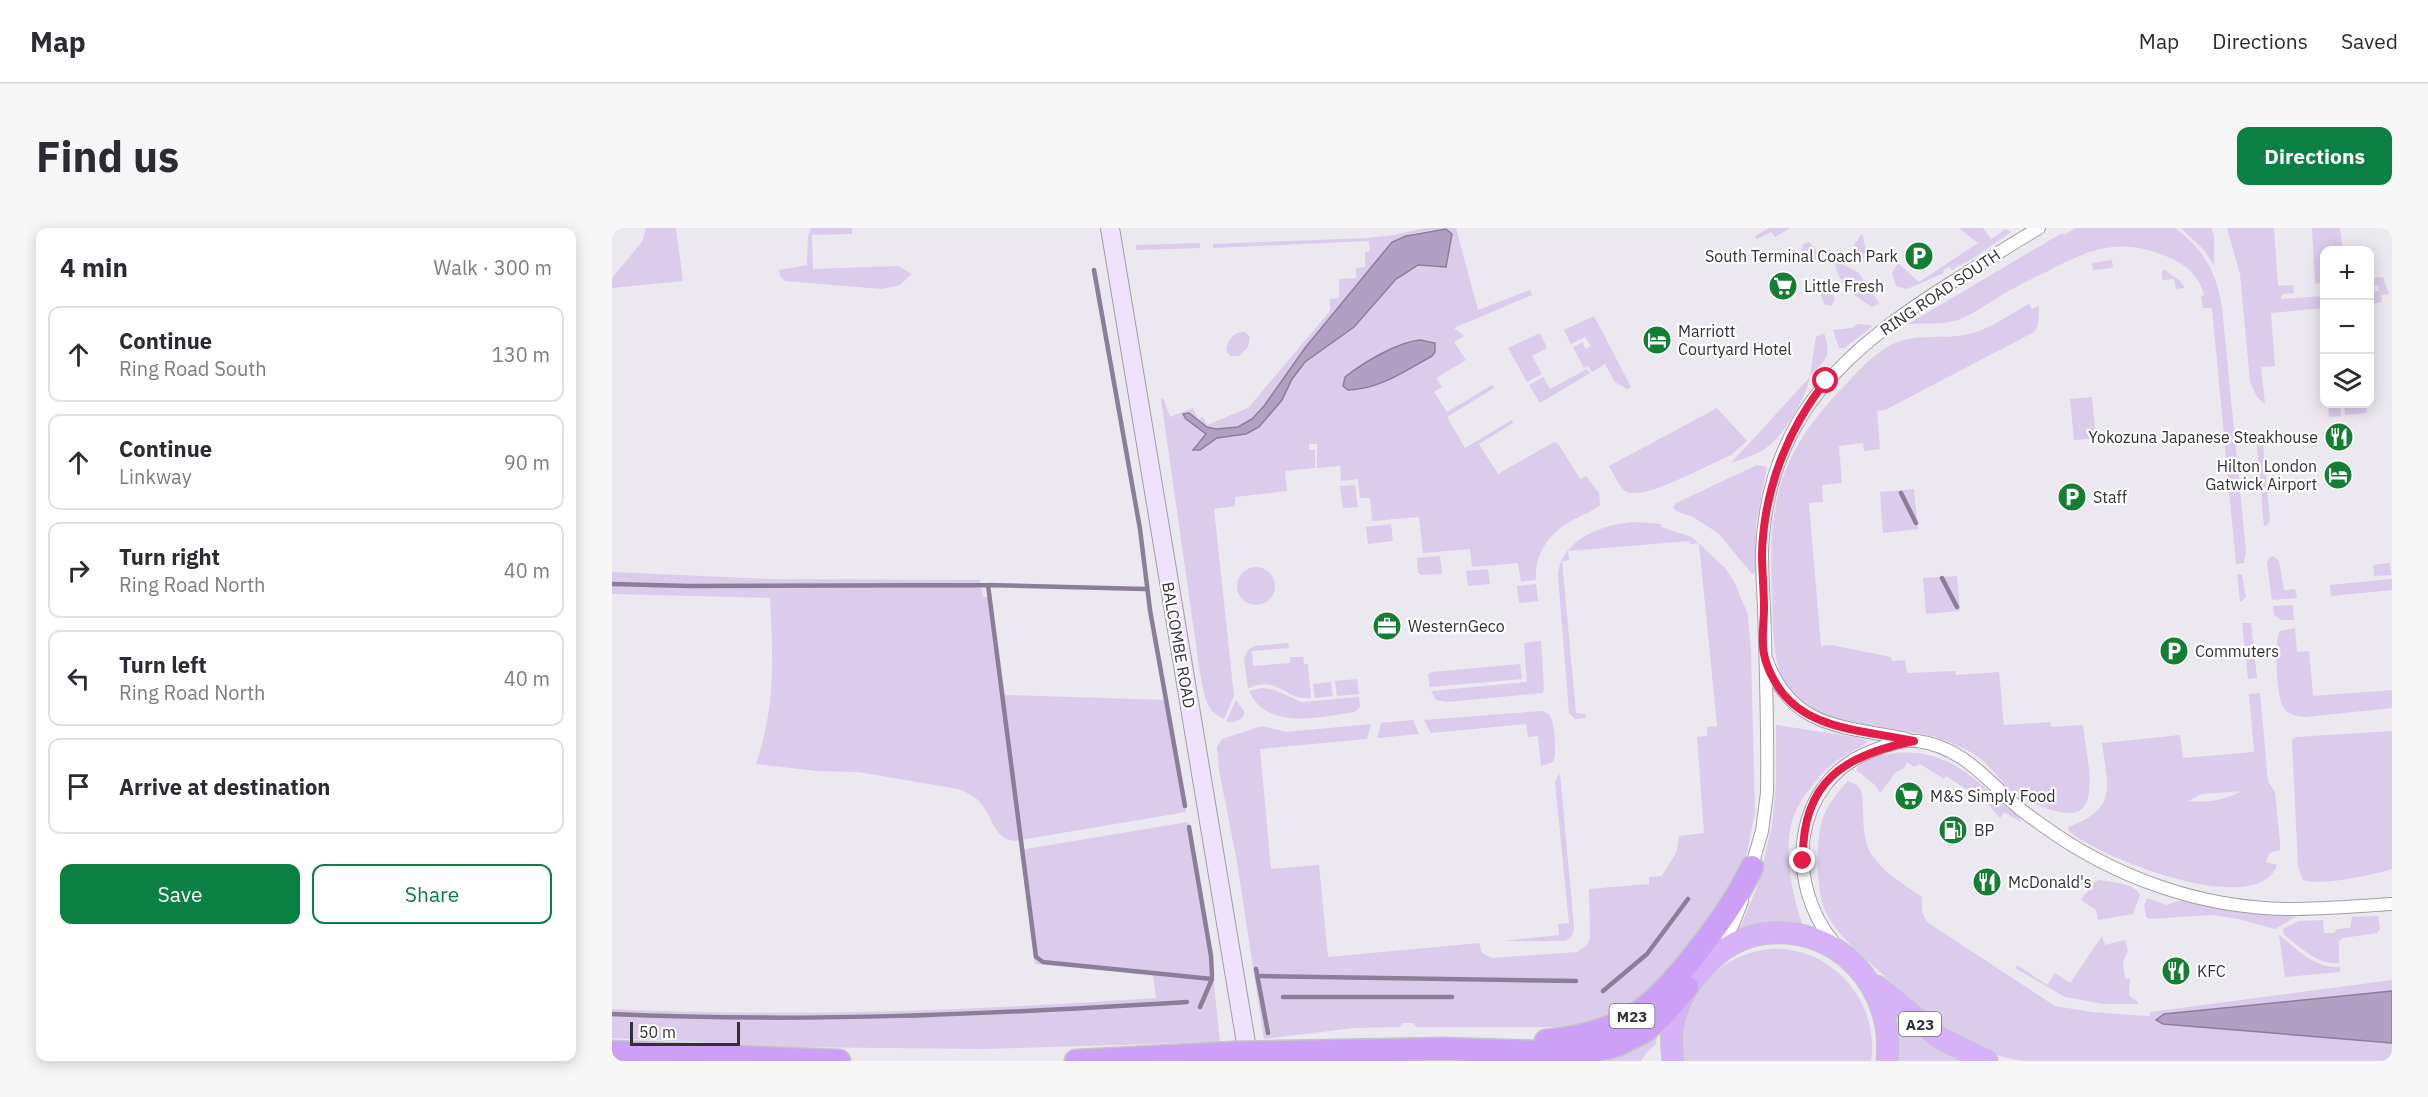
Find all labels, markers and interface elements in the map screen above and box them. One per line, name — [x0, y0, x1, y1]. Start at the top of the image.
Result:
text: Map — [30, 23, 86, 60]
text: Map — [2139, 27, 2179, 55]
text: Directions — [2212, 27, 2308, 55]
text: Saved — [2341, 27, 2398, 55]
button: Directions — [2237, 127, 2392, 185]
text: Find us — [36, 129, 179, 184]
parking icon: South Terminal Coach Park — [1903, 240, 1935, 272]
street label: RING ROAD SOUTH — [1876, 244, 2004, 340]
place label: South Terminal Coach Park — [1705, 246, 1899, 266]
map controls — [2320, 246, 2374, 408]
button: + — [2320, 246, 2374, 300]
text: 4 min — [60, 250, 128, 284]
text: Walk · 300 m — [434, 254, 552, 281]
supermarket icon: Little Fresh — [1767, 270, 1799, 302]
place label: Little Fresh — [1804, 276, 1884, 296]
button: − — [2320, 300, 2374, 354]
place label: Marriott Courtyard Hotel — [1678, 321, 1792, 359]
hotel icon: Marriott Courtyard Hotel — [1641, 324, 1673, 356]
text: Continue — [119, 326, 212, 355]
icon: ahead — [62, 338, 95, 371]
text: 130 m — [492, 341, 550, 368]
button: layers — [2320, 354, 2374, 408]
text: Ring Road South — [119, 355, 267, 382]
route start — [1812, 367, 1838, 393]
restaurant icon: Yokozuna Japanese Steakhouse — [2323, 421, 2355, 453]
place label: Yokozuna Japanese Steakhouse — [2088, 427, 2318, 447]
text: Continue — [119, 434, 212, 463]
icon: ahead — [62, 446, 95, 479]
text: 90 m — [504, 449, 550, 476]
place label: Hilton London Gatwick Airport — [2205, 456, 2317, 494]
hotel icon: Hilton London Gatwick Airport — [2322, 459, 2354, 491]
text: Linkway — [119, 463, 192, 490]
parking icon: Staff — [2056, 481, 2088, 513]
place label: Staff — [2093, 487, 2127, 507]
text: Turn right — [119, 542, 220, 571]
icon: right — [62, 554, 95, 587]
text: 40 m — [504, 557, 550, 584]
text: Ring Road North — [119, 571, 265, 598]
street label: BALCOMBE ROAD — [1158, 580, 1200, 710]
office icon: WesternGeco — [1371, 610, 1403, 642]
place label: WesternGeco — [1408, 616, 1505, 636]
parking icon: Commuters — [2158, 635, 2190, 667]
place label: Commuters — [2195, 641, 2279, 661]
text: Turn left — [119, 650, 207, 679]
icon: left — [62, 662, 95, 695]
text: 40 m — [504, 665, 550, 692]
text: Ring Road North — [119, 679, 265, 706]
icon: arrive — [62, 770, 95, 803]
text: Arrive at destination — [119, 772, 330, 801]
supermarket icon: M&S Simply Food — [1893, 780, 1925, 812]
place label: M&S Simply Food — [1930, 786, 2055, 806]
fuel station icon: BP — [1937, 814, 1969, 846]
place label: BP — [1974, 820, 1994, 840]
route end — [1789, 847, 1815, 873]
button: Save — [60, 864, 300, 924]
button: Share — [312, 864, 552, 924]
restaurant icon: McDonald's — [1971, 866, 2003, 898]
place label: McDonald's — [2008, 872, 2092, 892]
restaurant icon: KFC — [2160, 955, 2192, 987]
place label: KFC — [2197, 961, 2226, 981]
road number: M23 — [1610, 1004, 1654, 1028]
road number: A23 — [1899, 1012, 1941, 1036]
scale bar — [630, 1019, 740, 1046]
text: 50 m — [639, 1022, 676, 1042]

